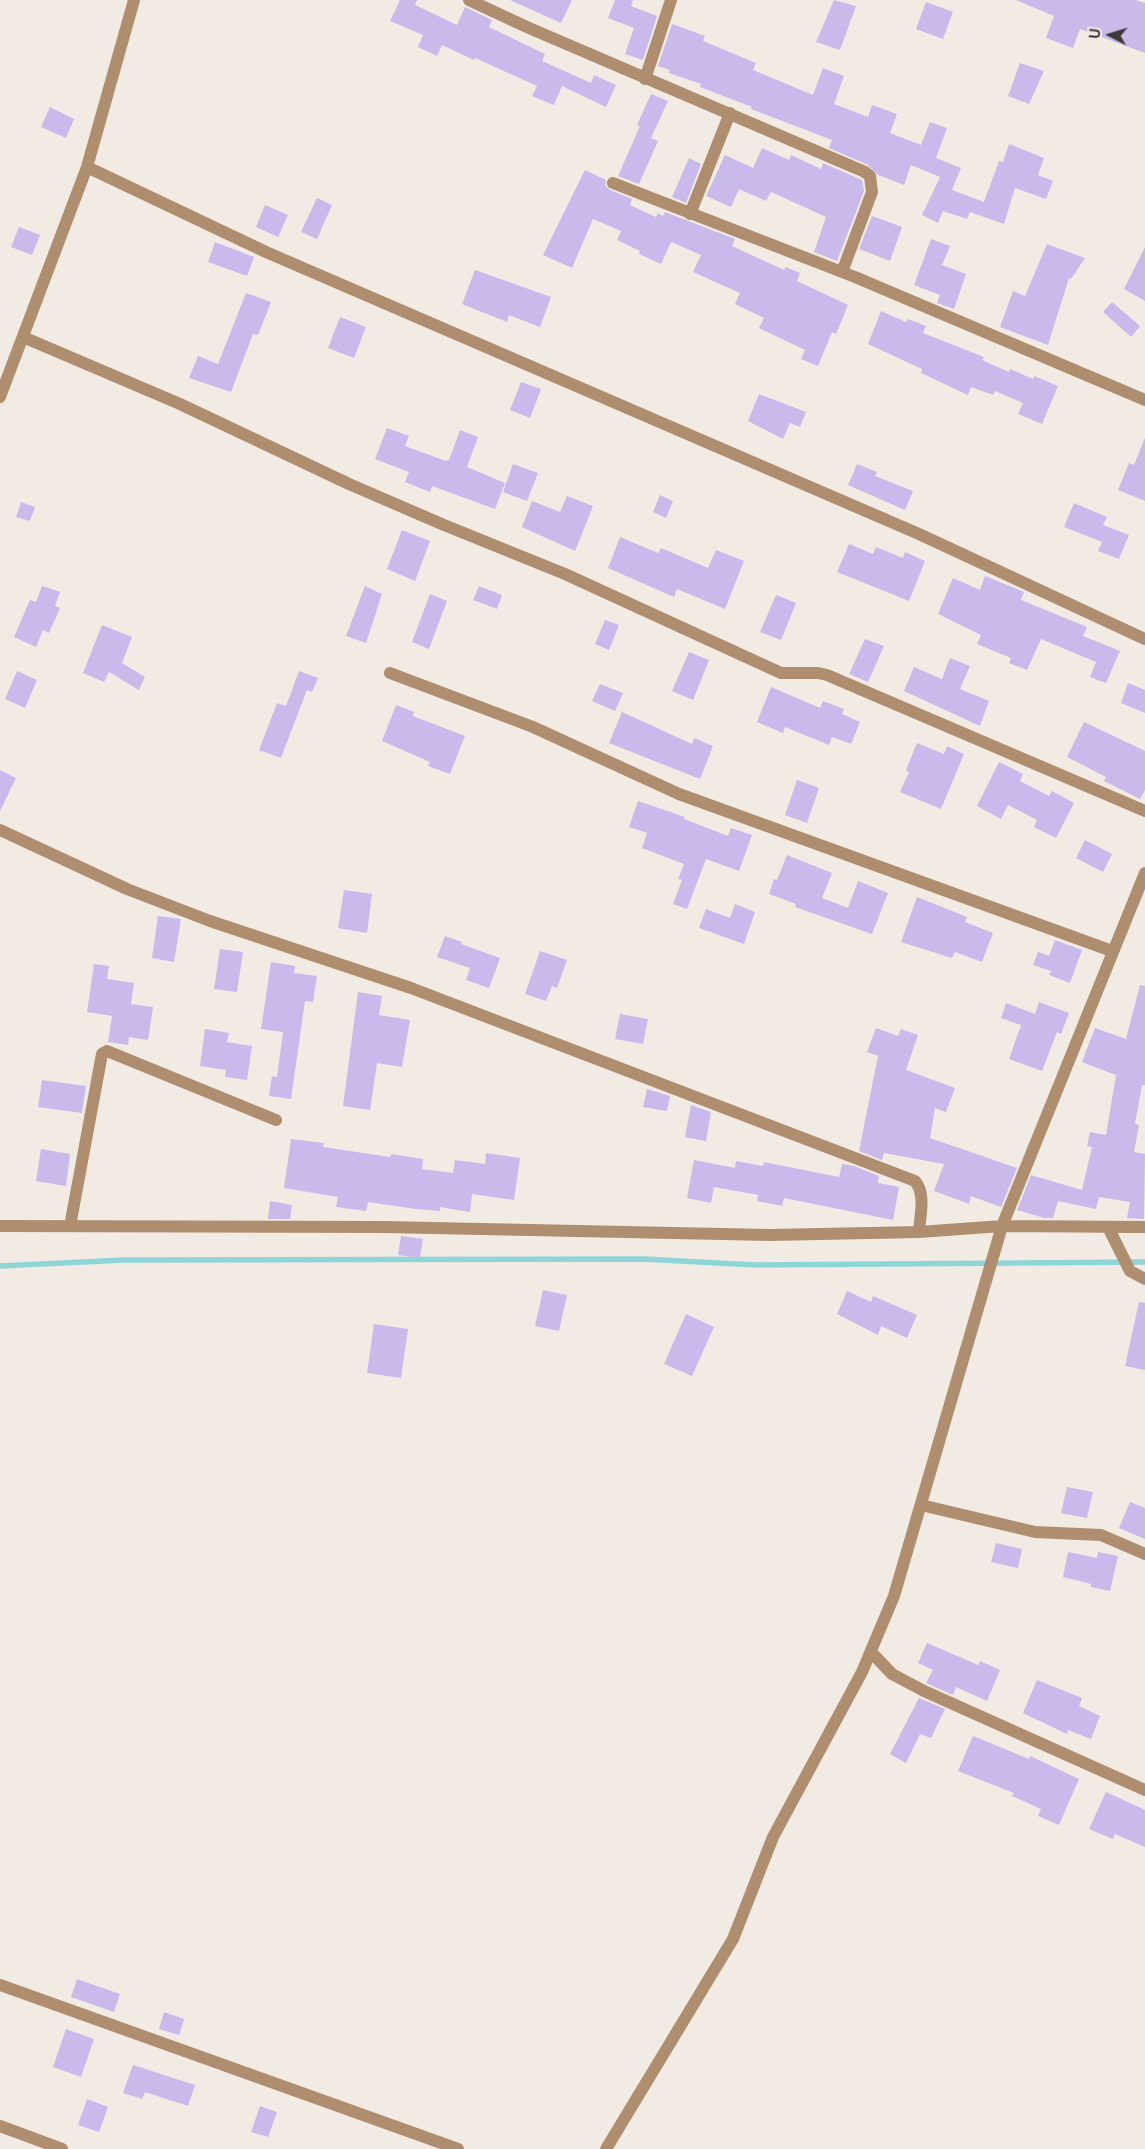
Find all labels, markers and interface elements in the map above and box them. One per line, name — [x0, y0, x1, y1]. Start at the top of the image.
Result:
north arrow — [1085, 10, 1135, 60]
text: U — [1086, 28, 1103, 39]

